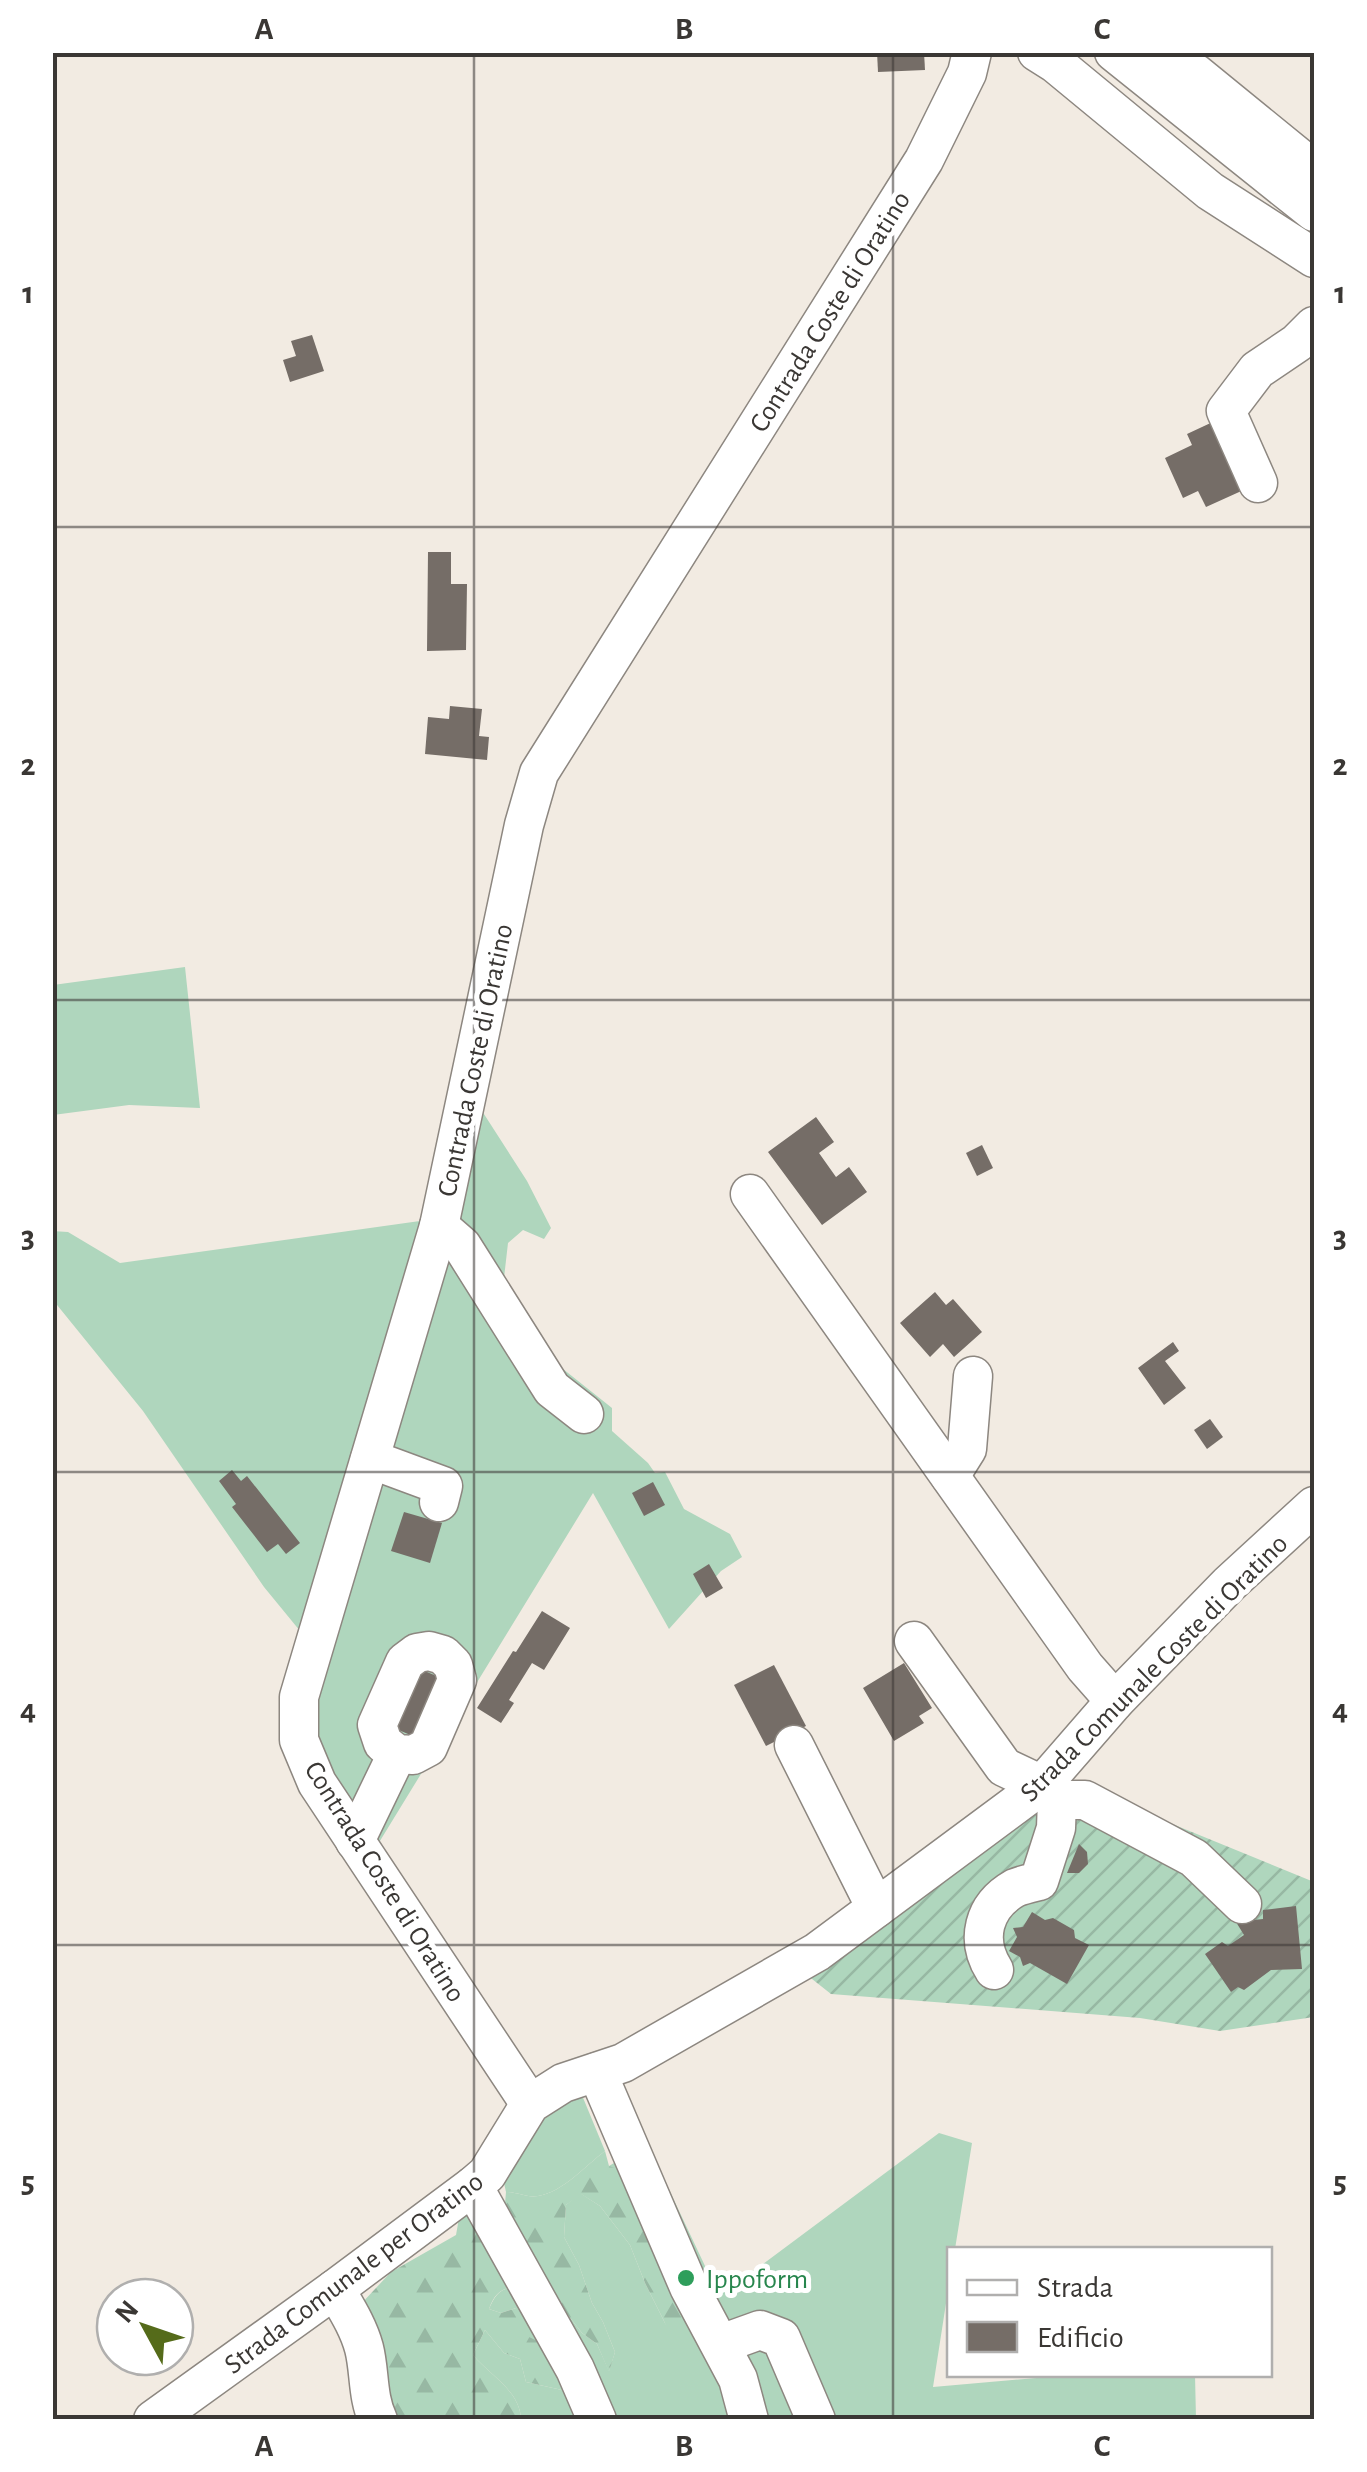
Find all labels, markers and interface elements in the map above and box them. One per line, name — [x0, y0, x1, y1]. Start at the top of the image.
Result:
text: A — [254, 13, 274, 45]
text: B — [675, 13, 693, 45]
text: C — [1094, 13, 1111, 45]
street label: Contrada Coste di Oratino — [745, 187, 916, 437]
text: 1 — [22, 277, 34, 309]
text: 1 — [1334, 277, 1346, 309]
text: 2 — [20, 749, 36, 781]
text: 2 — [1332, 749, 1348, 781]
street label: Contrada Coste di Oratino — [433, 922, 519, 1199]
text: 3 — [21, 1221, 35, 1253]
text: 3 — [1333, 1221, 1347, 1253]
street label: Strada Comunale Coste di Oratino — [1015, 1529, 1293, 1807]
text: 4 — [20, 1694, 36, 1726]
text: 4 — [1332, 1694, 1348, 1726]
street label: Contrada Coste di Oratino — [299, 1757, 470, 2007]
text: 5 — [21, 2166, 35, 2198]
text: 5 — [1333, 2166, 1347, 2198]
street label: Strada Comunale per Oratino — [220, 2167, 489, 2380]
legend — [947, 2247, 1272, 2377]
place label: Ippoform — [706, 2266, 808, 2294]
marker: Ippoform — [675, 2267, 697, 2289]
text: Strada — [1037, 2273, 1113, 2303]
north arrow — [95, 2277, 195, 2377]
text: N — [110, 2296, 144, 2329]
text: Edificio — [1037, 2323, 1124, 2353]
text: A — [254, 2430, 274, 2462]
text: B — [675, 2430, 693, 2462]
text: C — [1094, 2430, 1111, 2462]

